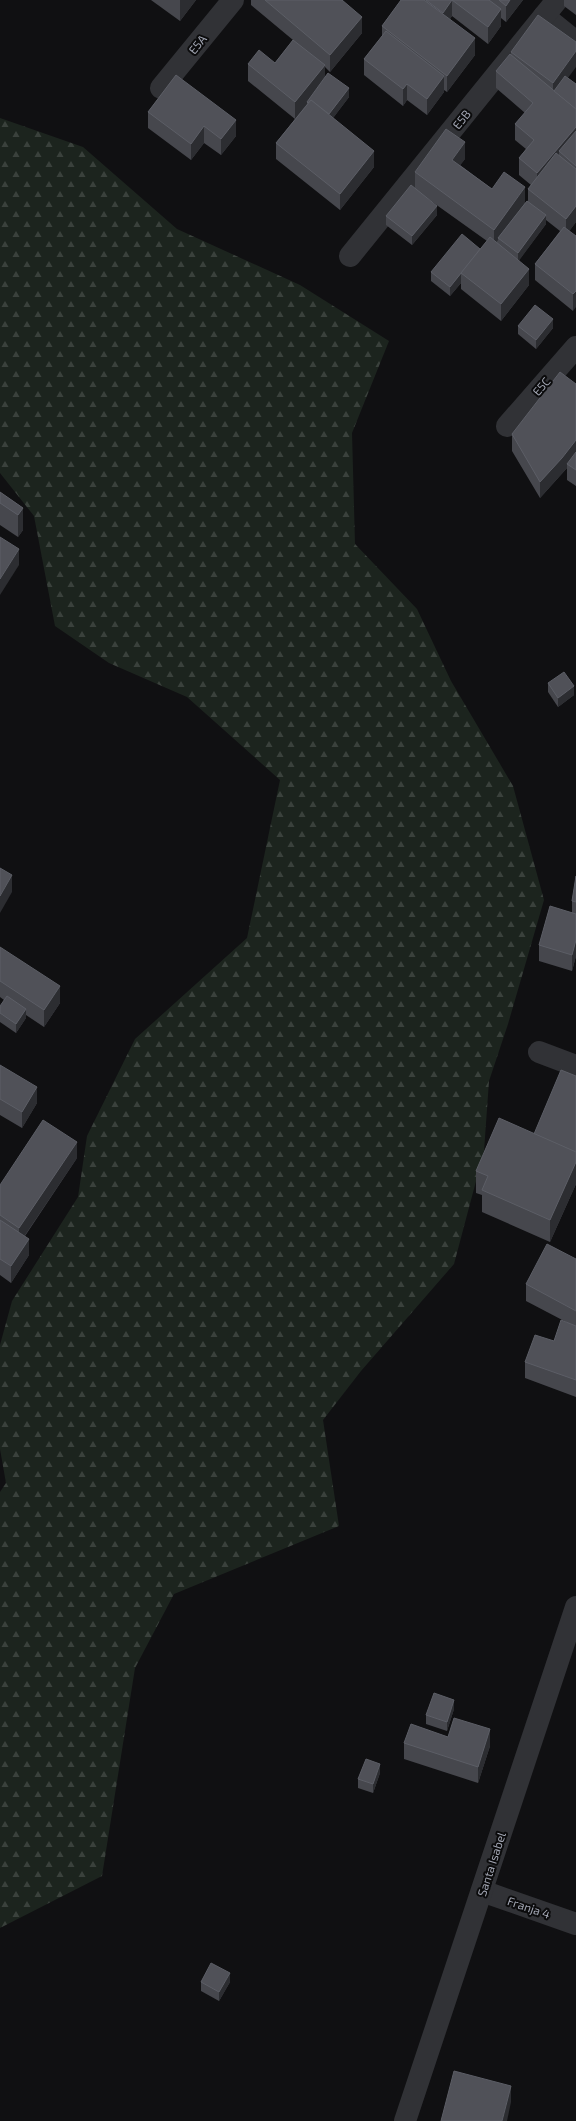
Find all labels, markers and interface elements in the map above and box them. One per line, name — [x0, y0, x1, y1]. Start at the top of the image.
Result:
street label: E5A — [185, 31, 209, 56]
street label: E5B — [449, 107, 473, 131]
street label: E5C — [529, 374, 553, 398]
street label: Santa Isabel — [474, 1830, 508, 1898]
street label: Franja 4 — [505, 1893, 552, 1922]

